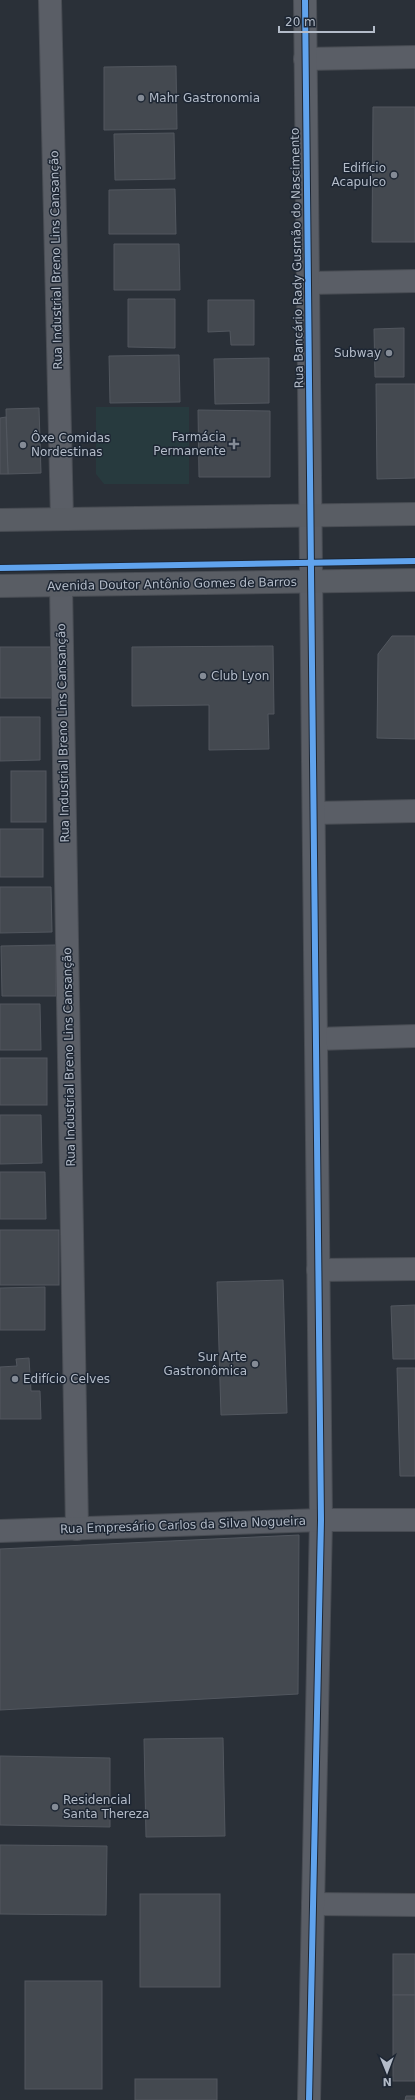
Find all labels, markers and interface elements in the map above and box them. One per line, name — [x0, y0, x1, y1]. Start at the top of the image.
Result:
scale bar — [279, 8, 374, 34]
text: 20 m — [285, 15, 316, 29]
place label: Mahr Gastronomia — [149, 91, 260, 105]
marker: Mahr Gastronomia — [136, 93, 146, 103]
street label: Rua Bancário Rady Gusmão do Nascimento — [288, 128, 306, 388]
street label: Rua Industrial Breno Lins Cansanção — [47, 150, 65, 370]
place label: Edifício Acapulco — [332, 161, 386, 189]
marker: Edifício Acapulco — [389, 170, 399, 180]
place label: Subway — [334, 346, 381, 360]
marker: Subway — [384, 348, 394, 358]
place label: Ôxe Comidas Nordestinas — [31, 430, 110, 459]
place label: Farmácia Permanente — [153, 430, 226, 458]
marker: Farmácia Permanente — [229, 439, 239, 449]
marker: Ôxe Comidas Nordestinas — [18, 440, 28, 450]
street label: Avenida Doutor Antônio Gomes de Barros — [47, 575, 297, 593]
street label: Rua Industrial Breno Lins Cansanção — [54, 623, 72, 843]
place label: Club Lyon — [211, 669, 269, 683]
marker: Club Lyon — [198, 671, 208, 681]
street label: Rua Industrial Breno Lins Cansanção — [60, 947, 78, 1167]
place label: Sur Arte Gastronômica — [163, 1350, 247, 1378]
marker: Sur Arte Gastronômica — [250, 1359, 260, 1369]
place label: Edifício Celves — [23, 1372, 110, 1386]
marker: Edifício Celves — [10, 1374, 20, 1384]
street label: Rua Empresário Carlos da Silva Nogueira — [60, 1514, 306, 1536]
place label: Residencial Santa Thereza — [63, 1793, 149, 1821]
marker: Residencial Santa Thereza — [50, 1802, 60, 1812]
north arrow — [367, 2052, 407, 2092]
text: N — [382, 2075, 392, 2088]

